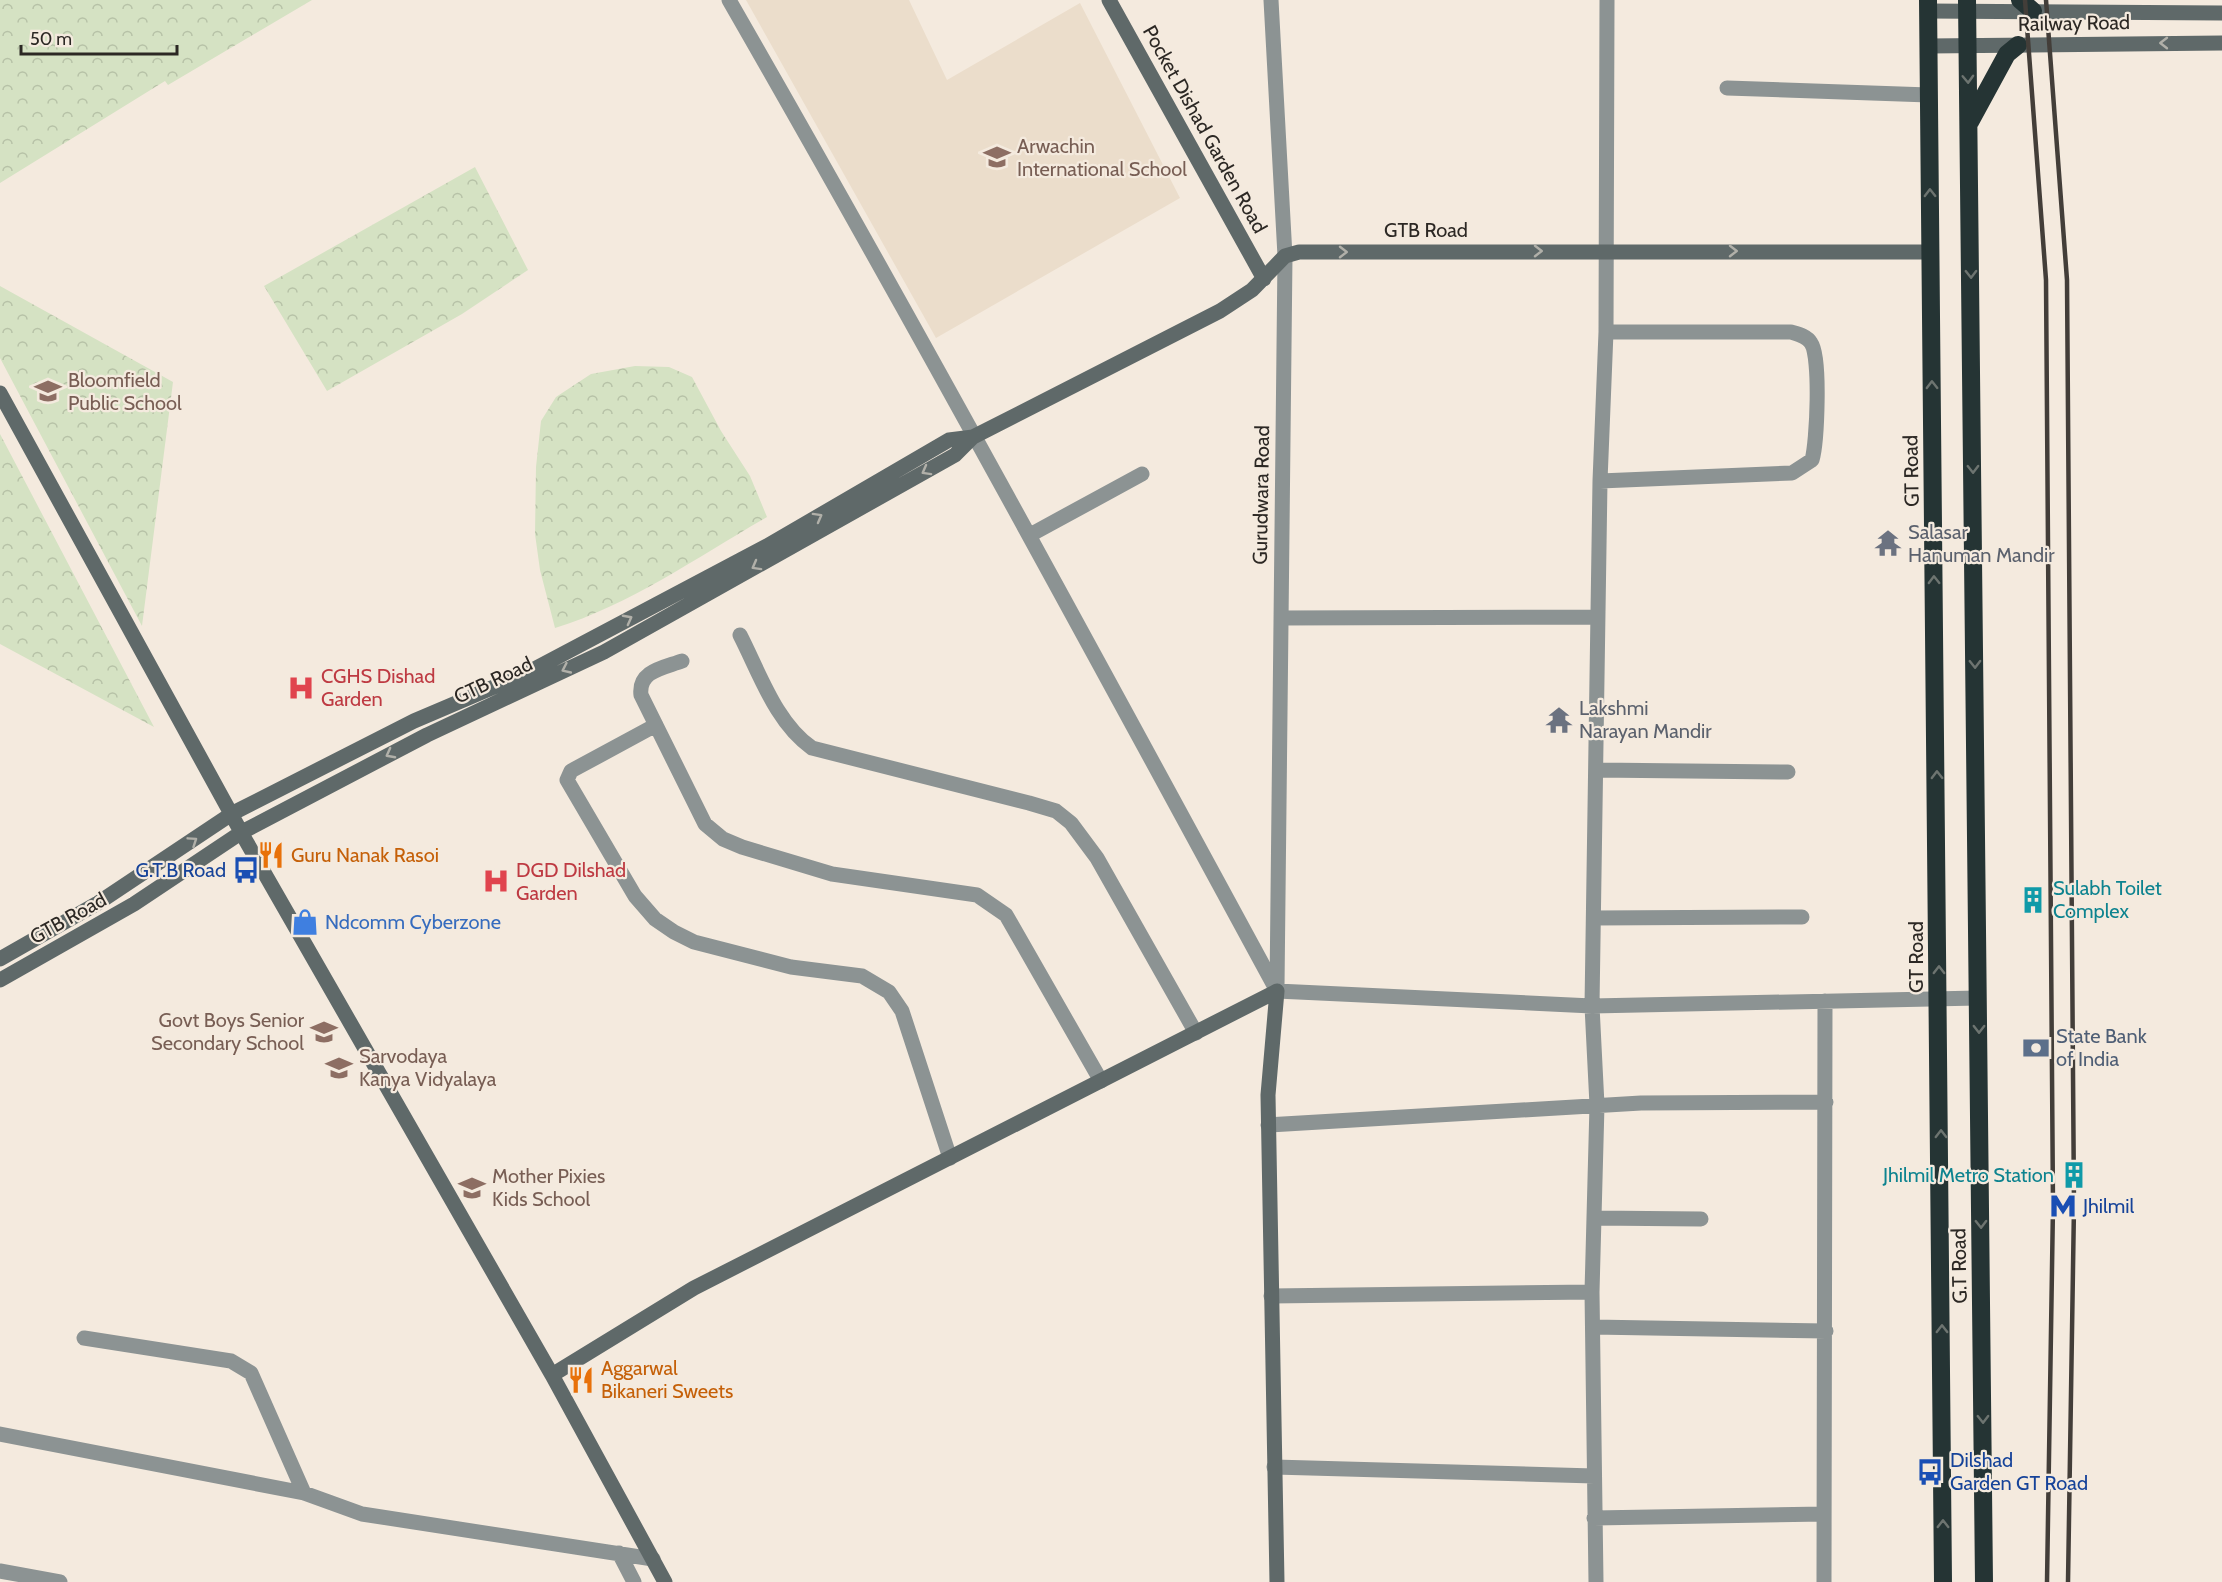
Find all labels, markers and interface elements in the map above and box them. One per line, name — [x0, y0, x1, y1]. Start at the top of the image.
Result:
street label: Railway Road — [2018, 10, 2130, 36]
scale bar — [21, 18, 177, 56]
street label: Pocket Dishad Garden Road — [1138, 21, 1272, 237]
text: 50 m — [30, 28, 72, 50]
one-way arrow — [2159, 37, 2168, 49]
one-way arrow — [1962, 75, 1974, 84]
place label: Arwachin International School — [1017, 134, 1187, 181]
school or university icon: Arwachin International School — [982, 142, 1012, 172]
one-way arrow — [1924, 189, 1936, 198]
street label: GTB Road — [1384, 218, 1468, 242]
one-way arrow — [1533, 244, 1542, 257]
one-way arrow — [1728, 245, 1737, 257]
one-way arrow — [1338, 246, 1347, 258]
one-way arrow — [1965, 270, 1977, 279]
place label: Bloomfield Public School — [68, 368, 182, 415]
school or university icon: Bloomfield Public School — [33, 376, 63, 406]
one-way arrow — [1926, 380, 1938, 389]
street label: Gurudwara Road — [1248, 425, 1274, 565]
street label: GT Road — [1898, 435, 1924, 507]
one-way arrow — [922, 464, 932, 475]
one-way arrow — [1967, 465, 1979, 474]
one-way arrow — [812, 513, 823, 524]
place label: Salasar Hanuman Mandir — [1908, 520, 2055, 567]
temple icon: Salasar Hanuman Mandir — [1873, 528, 1903, 558]
one-way arrow — [752, 559, 762, 571]
one-way arrow — [1928, 575, 1941, 584]
one-way arrow — [622, 615, 632, 626]
street label: GTB Road — [450, 651, 536, 709]
one-way arrow — [1969, 660, 1981, 669]
one-way arrow — [562, 662, 573, 674]
place label: CGHS Dishad Garden — [321, 664, 435, 711]
hospital icon: CGHS Dishad Garden — [286, 673, 316, 703]
place label: Lakshmi Narayan Mandir — [1579, 696, 1712, 743]
temple icon: Lakshmi Narayan Mandir — [1544, 705, 1574, 735]
one-way arrow — [386, 747, 397, 758]
one-way arrow — [1931, 770, 1943, 779]
one-way arrow — [187, 837, 198, 848]
restaurant icon: Guru Nanak Rasoi — [256, 840, 286, 870]
place label: Guru Nanak Rasoi — [291, 843, 439, 867]
bus stop icon: G.T.B Road — [231, 855, 261, 885]
place label: G.T.B Road — [135, 858, 226, 882]
place label: DGD Dilshad Garden — [516, 858, 626, 905]
hospital icon: DGD Dilshad Garden — [481, 866, 511, 896]
place label: Sulabh Toilet Complex — [2053, 876, 2162, 923]
building icon: Sulabh Toilet Complex — [2018, 885, 2048, 915]
street label: GTB Road — [26, 887, 110, 949]
shop icon: Ndcomm Cyberzone — [290, 907, 320, 937]
place label: Ndcomm Cyberzone — [325, 910, 501, 934]
street label: GT Road — [1904, 921, 1928, 993]
one-way arrow — [1933, 965, 1945, 974]
place label: Govt Boys Senior Secondary School — [151, 1008, 305, 1055]
school or university icon: Govt Boys Senior Secondary School — [309, 1017, 339, 1047]
place label: State Bank of India — [2056, 1024, 2147, 1071]
one-way arrow — [1973, 1025, 1985, 1034]
bank icon: State Bank of India — [2021, 1033, 2051, 1063]
place label: Sarvodaya Kanya Vidyalaya — [359, 1044, 497, 1091]
school or university icon: Sarvodaya Kanya Vidyalaya — [324, 1053, 354, 1083]
one-way arrow — [1934, 1129, 1947, 1138]
building icon: Jhilmil Metro Station — [2059, 1160, 2089, 1190]
place label: Jhilmil Metro Station — [1882, 1163, 2054, 1187]
place label: Mother Pixies Kids School — [492, 1164, 605, 1211]
school or university icon: Mother Pixies Kids School — [457, 1173, 487, 1203]
metro station icon: Jhilmil — [2048, 1191, 2078, 1221]
place label: Jhilmil — [2082, 1194, 2135, 1218]
one-way arrow — [1975, 1220, 1987, 1229]
street label: G.T Road — [1946, 1228, 1972, 1304]
one-way arrow — [1936, 1324, 1948, 1333]
place label: Aggarwal Bikaneri Sweets — [601, 1356, 733, 1403]
restaurant icon: Aggarwal Bikaneri Sweets — [566, 1365, 596, 1395]
one-way arrow — [1977, 1415, 1989, 1424]
place label: Dilshad Garden GT Road — [1950, 1448, 2088, 1495]
bus stop icon: Dilshad Garden GT Road — [1915, 1457, 1945, 1487]
one-way arrow — [1937, 1519, 1949, 1528]

